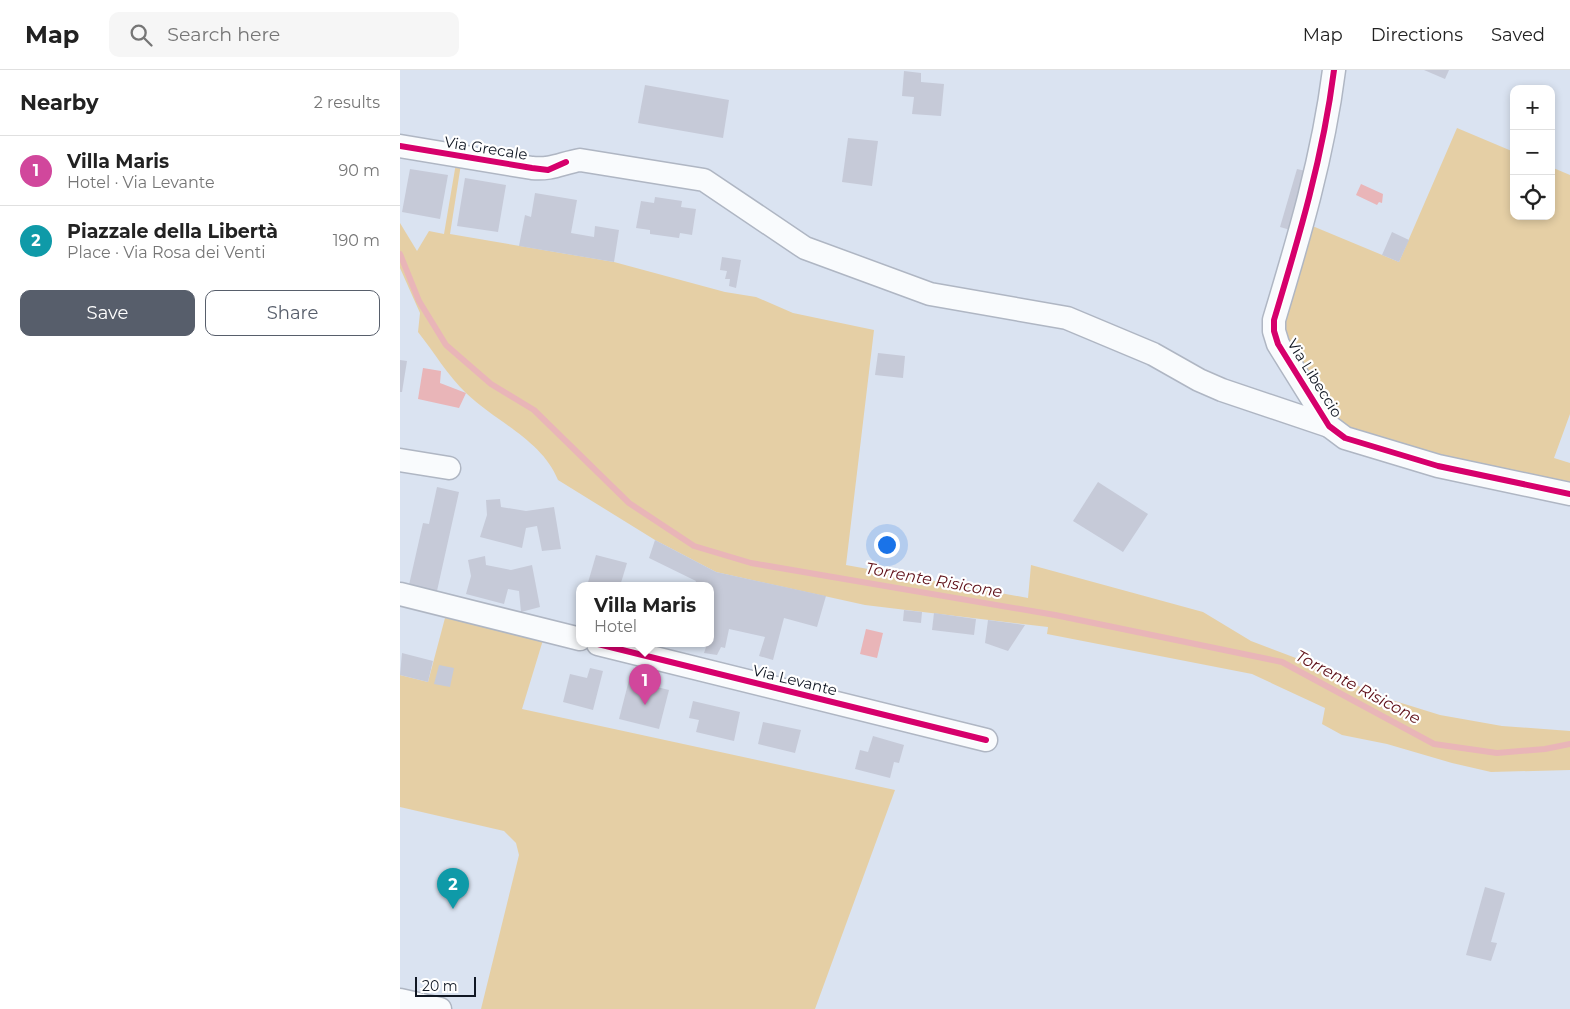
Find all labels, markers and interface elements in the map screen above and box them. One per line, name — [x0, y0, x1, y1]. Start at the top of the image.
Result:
search box — [109, 12, 459, 57]
text: Map — [25, 20, 79, 49]
icon: search — [127, 21, 155, 49]
text: Search here — [167, 23, 280, 46]
text: Map — [1303, 24, 1343, 46]
text: Directions — [1371, 24, 1463, 46]
text: Saved — [1491, 24, 1545, 46]
map controls — [1510, 85, 1555, 220]
button: + — [1510, 85, 1555, 130]
text: Nearby — [20, 90, 99, 115]
text: 2 results — [314, 93, 380, 112]
button: − — [1510, 130, 1555, 175]
street label: Via Grecale — [443, 132, 529, 164]
text: Villa Maris — [67, 150, 169, 173]
text: 1 — [33, 161, 39, 180]
text: 90 m — [338, 161, 380, 180]
text: Hotel · Via Levante — [67, 173, 215, 192]
button: locate — [1510, 175, 1555, 220]
text: Piazzale della Libertà — [67, 220, 278, 243]
text: 2 — [31, 231, 41, 250]
text: 190 m — [333, 231, 380, 250]
text: Place · Via Rosa dei Venti — [67, 243, 266, 262]
button: Save — [20, 290, 195, 336]
button: Share — [205, 290, 380, 336]
street label: Via Libeccio — [1283, 335, 1347, 421]
your location — [874, 532, 900, 558]
water label: Torrente Risicone — [864, 559, 1004, 601]
popup — [576, 582, 714, 647]
text: Villa Maris — [594, 594, 696, 617]
text: Hotel — [594, 617, 637, 636]
water label: Torrente Risicone — [1292, 646, 1424, 728]
street label: Via Levante — [751, 660, 839, 700]
pin: 1 — [629, 664, 661, 705]
pin: 2 — [437, 868, 469, 909]
scale bar — [415, 974, 476, 997]
text: 20 m — [422, 977, 458, 995]

